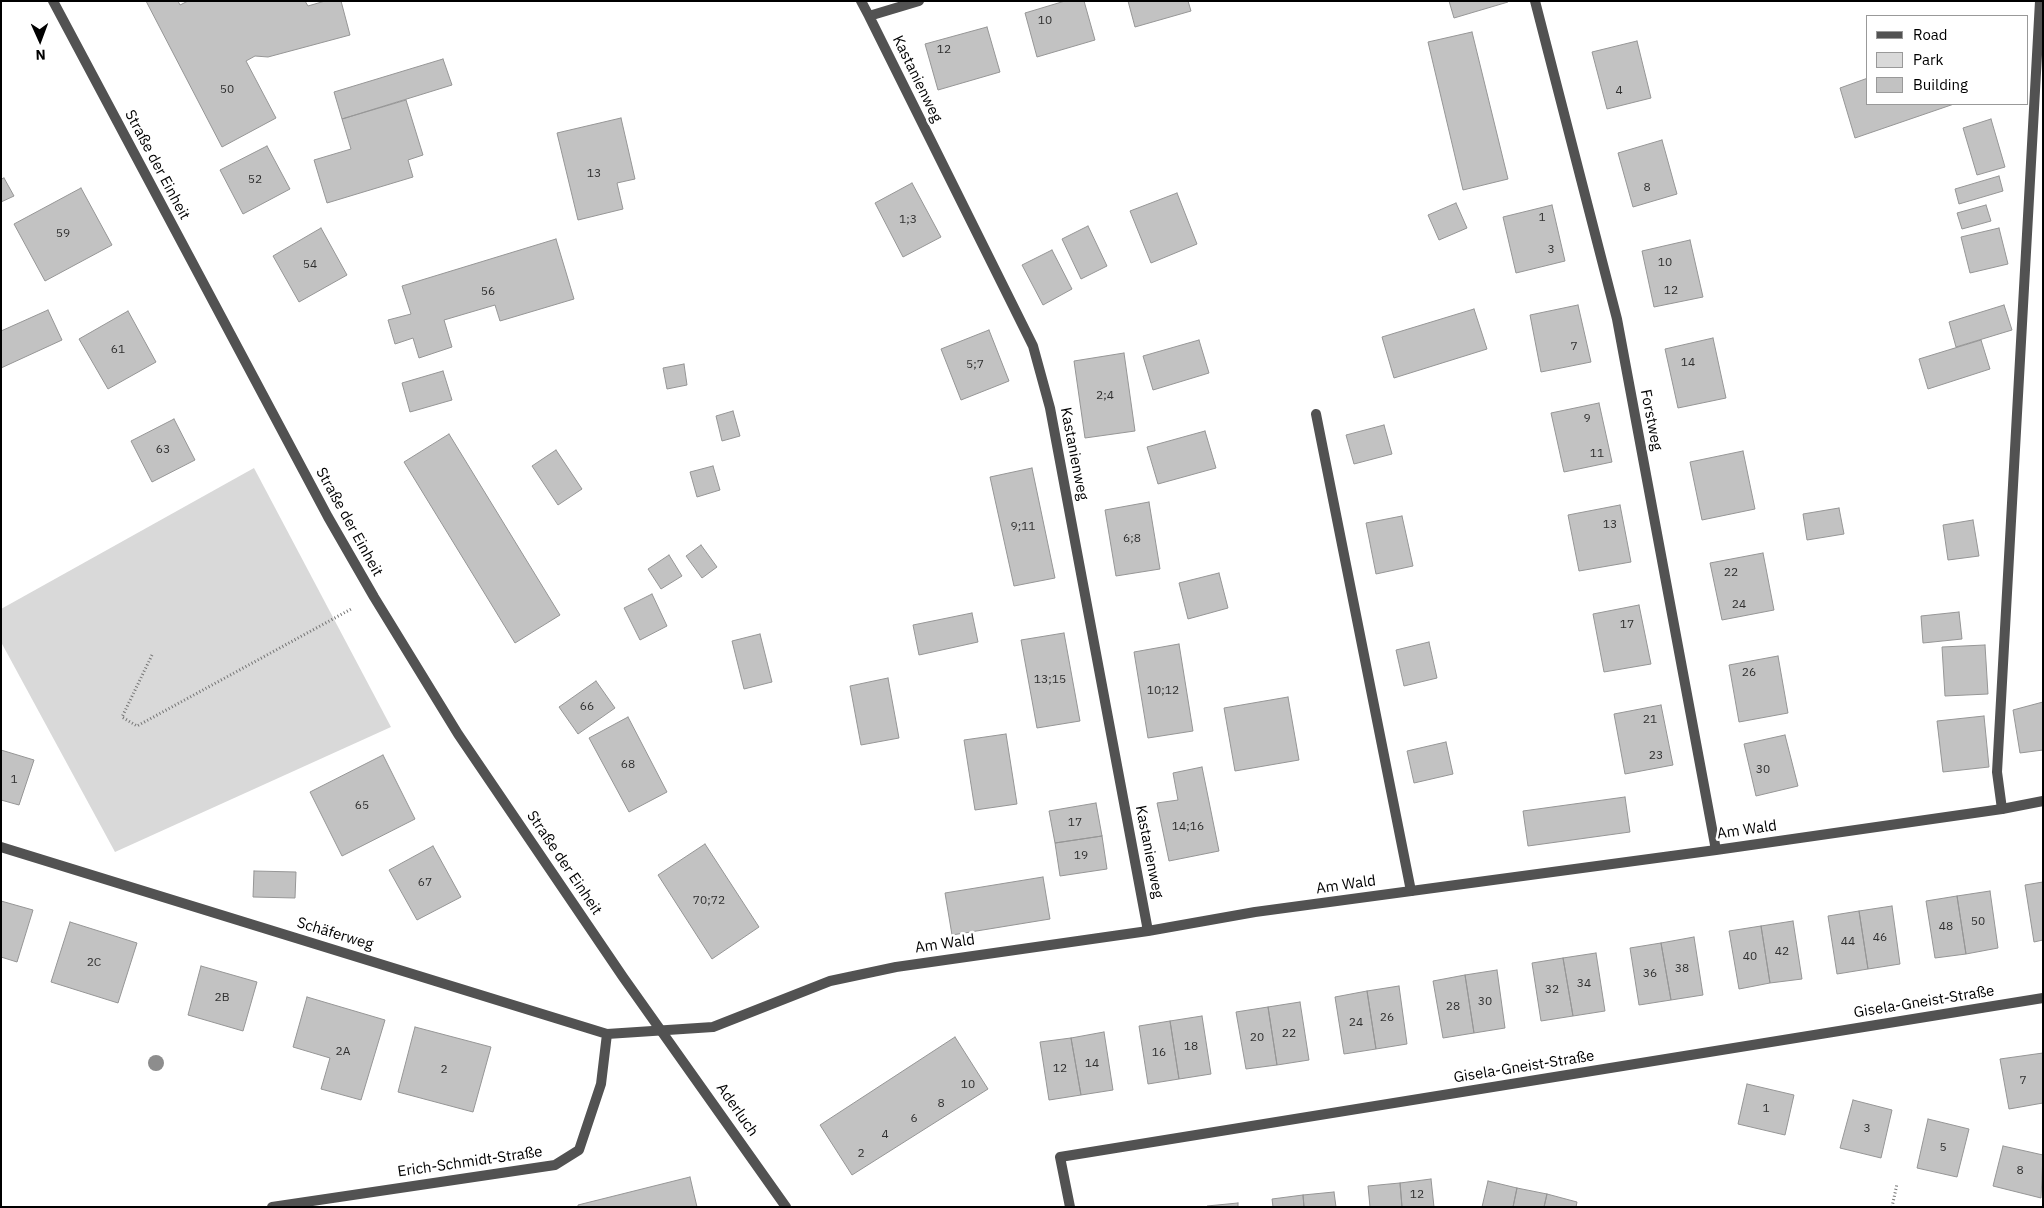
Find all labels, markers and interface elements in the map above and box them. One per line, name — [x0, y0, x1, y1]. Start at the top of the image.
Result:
house number: 10 — [1038, 14, 1052, 28]
north arrow — [15, 15, 65, 65]
legend — [1866, 15, 2029, 105]
text: Road — [1913, 25, 1948, 44]
street label: Kastanienweg — [888, 33, 946, 125]
house number: 12 — [937, 43, 951, 57]
text: N — [35, 46, 46, 64]
text: Park — [1913, 50, 1943, 69]
text: Building — [1913, 75, 1968, 94]
house number: 50 — [220, 83, 234, 97]
house number: 4 — [1615, 84, 1623, 98]
street label: Straße der Einheit — [121, 107, 193, 223]
house number: 13 — [587, 167, 601, 181]
house number: 52 — [248, 173, 262, 187]
house number: 8 — [1643, 181, 1651, 195]
house number: 1 — [1538, 211, 1546, 225]
house number: 1;3 — [899, 213, 917, 227]
house number: 59 — [56, 227, 70, 241]
house number: 3 — [1547, 243, 1555, 257]
house number: 10 — [1658, 256, 1672, 270]
house number: 54 — [303, 258, 317, 272]
house number: 12 — [1664, 284, 1678, 298]
house number: 56 — [481, 285, 495, 299]
house number: 7 — [1570, 340, 1578, 354]
house number: 61 — [111, 343, 125, 357]
house number: 14 — [1681, 356, 1695, 370]
house number: 5;7 — [966, 358, 984, 372]
street label: Forstweg — [1636, 388, 1666, 452]
house number: 2;4 — [1096, 389, 1114, 403]
street label: Kastanienweg — [1056, 406, 1092, 502]
house number: 9 — [1583, 412, 1591, 426]
house number: 63 — [156, 443, 170, 457]
house number: 11 — [1590, 447, 1604, 461]
street label: Straße der Einheit — [312, 464, 386, 580]
house number: 13 — [1603, 518, 1617, 532]
house number: 9;11 — [1010, 520, 1036, 534]
house number: 6;8 — [1123, 532, 1141, 546]
house number: 22 — [1724, 566, 1738, 580]
house number: 24 — [1732, 598, 1746, 612]
house number: 17 — [1620, 618, 1634, 632]
house number: 26 — [1742, 666, 1756, 680]
house number: 13;15 — [1034, 673, 1066, 687]
house number: 10;12 — [1147, 684, 1179, 698]
house number: 66 — [580, 700, 594, 714]
house number: 21 — [1643, 713, 1657, 727]
house number: 23 — [1649, 749, 1663, 763]
house number: 68 — [621, 758, 635, 772]
house number: 30 — [1756, 763, 1770, 777]
house number: 1 — [10, 773, 18, 787]
house number: 65 — [355, 799, 369, 813]
street label: Kastanienweg — [1131, 804, 1167, 900]
street label: Straße der Einheit — [523, 808, 605, 918]
house number: 17 — [1068, 816, 1082, 830]
street label: Am Wald — [1716, 817, 1778, 843]
house number: 14;16 — [1172, 820, 1204, 834]
house number: 19 — [1074, 849, 1088, 863]
street label: Am Wald — [1315, 872, 1377, 898]
house number: 67 — [418, 876, 432, 890]
house number: 70;72 — [693, 894, 725, 908]
street label: Schäferweg — [295, 914, 375, 954]
house number: 50 — [1971, 915, 1985, 929]
house number: 48 — [1939, 920, 1953, 934]
street label: Am Wald — [914, 931, 976, 957]
house number: 46 — [1873, 931, 1887, 945]
house number: 44 — [1841, 935, 1855, 949]
house number: 42 — [1775, 945, 1789, 959]
house number: 40 — [1743, 950, 1757, 964]
house number: 2C — [87, 956, 101, 970]
house number: 38 — [1675, 962, 1689, 976]
house number: 36 — [1643, 967, 1657, 981]
house number: 34 — [1577, 977, 1591, 991]
street label: Gisela-Gneist-Straße — [1852, 982, 1996, 1022]
house number: 32 — [1545, 983, 1559, 997]
house number: 2B — [214, 991, 230, 1005]
house number: 30 — [1478, 995, 1492, 1009]
house number: 28 — [1446, 1000, 1460, 1014]
house number: 26 — [1380, 1011, 1394, 1025]
house number: 24 — [1349, 1016, 1363, 1030]
house number: 22 — [1282, 1027, 1296, 1041]
house number: 20 — [1250, 1031, 1264, 1045]
house number: 18 — [1184, 1040, 1198, 1054]
house number: 2A — [336, 1045, 350, 1059]
house number: 16 — [1152, 1046, 1166, 1060]
street label: Gisela-Gneist-Straße — [1452, 1047, 1596, 1087]
house number: 14 — [1085, 1057, 1099, 1071]
house number: 12 — [1053, 1062, 1067, 1076]
house number: 2 — [440, 1063, 448, 1077]
house number: 7 — [2019, 1074, 2027, 1088]
house number: 10 — [961, 1078, 975, 1092]
street label: Aderluch — [712, 1080, 762, 1140]
house number: 8 — [937, 1097, 945, 1111]
house number: 1 — [1762, 1102, 1770, 1116]
house number: 6 — [910, 1112, 918, 1126]
house number: 3 — [1863, 1122, 1871, 1136]
house number: 4 — [881, 1128, 889, 1142]
house number: 5 — [1939, 1141, 1947, 1155]
street label: Erich-Schmidt-Straße — [396, 1143, 544, 1181]
house number: 2 — [857, 1147, 865, 1161]
house number: 8 — [2016, 1164, 2024, 1178]
house number: 12 — [1410, 1188, 1424, 1202]

